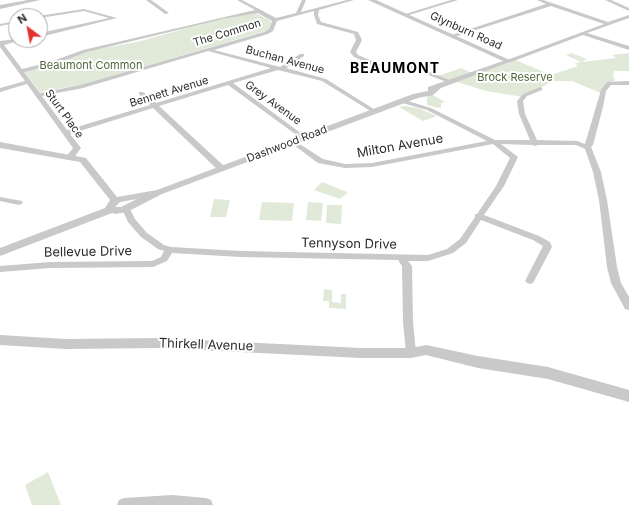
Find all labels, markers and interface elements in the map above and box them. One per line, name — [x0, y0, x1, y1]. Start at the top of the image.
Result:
north arrow — [8, 8, 48, 48]
street label: Glynburn Road — [428, 9, 504, 53]
text: N — [15, 11, 29, 27]
street label: The Common — [192, 16, 262, 50]
street label: Buchan Avenue — [244, 43, 326, 77]
park label: Beaumont Common — [40, 59, 142, 73]
district label: BEAUMONT — [350, 61, 440, 77]
park label: Brock Reserve — [477, 71, 553, 85]
street label: Bennett Avenue — [128, 74, 210, 110]
street label: Grey Avenue — [242, 78, 304, 128]
street label: Sturt Place — [42, 87, 86, 141]
street label: Dashwood Road — [245, 123, 329, 165]
street label: Milton Avenue — [356, 131, 444, 161]
street label: Tennyson Drive — [301, 235, 397, 253]
street label: Bellevue Drive — [44, 243, 132, 261]
street label: Thirkell Avenue — [159, 336, 253, 354]

